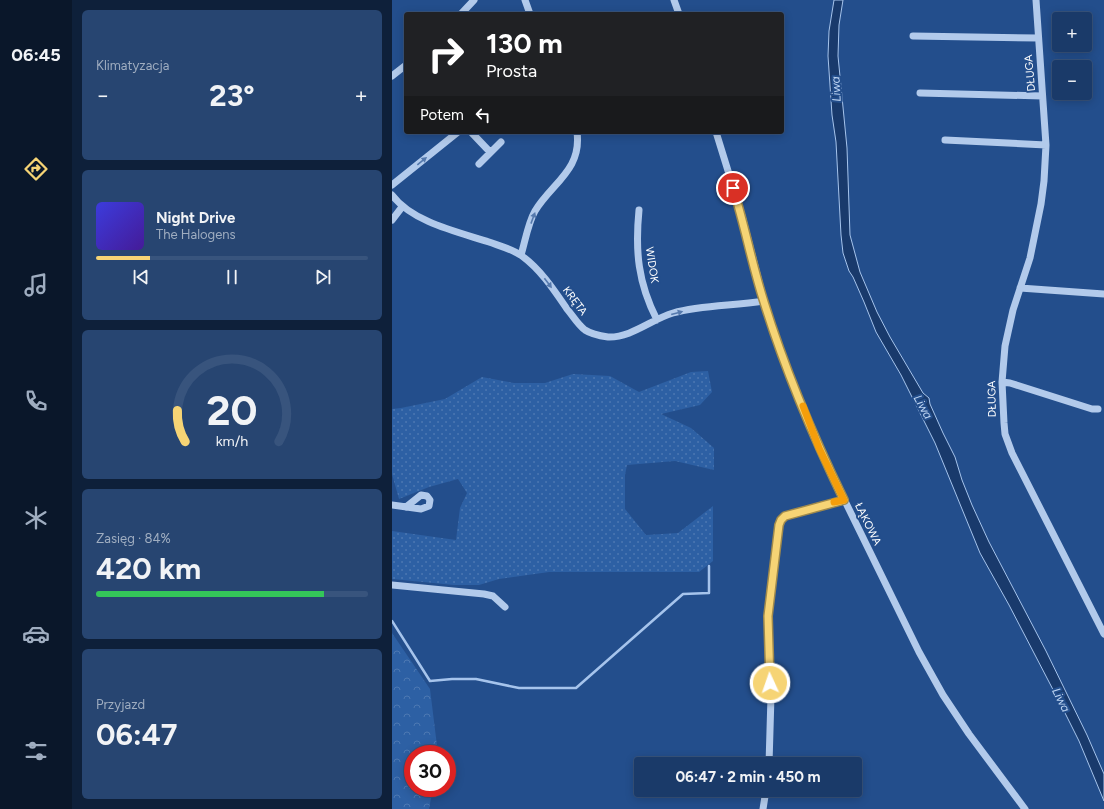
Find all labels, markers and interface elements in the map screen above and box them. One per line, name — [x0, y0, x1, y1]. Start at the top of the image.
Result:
map controls — [1052, 12, 1092, 100]
button: + — [1052, 12, 1092, 52]
text: 130 m — [486, 26, 563, 60]
icon: right — [420, 28, 472, 80]
text: 06:45 — [11, 44, 61, 66]
street label: DŁUGA — [1022, 54, 1038, 92]
text: Klimatyzacja — [96, 58, 169, 73]
text: Prosta — [486, 60, 537, 82]
button: − — [1052, 60, 1092, 100]
water label: Liwa — [828, 76, 844, 102]
text: 23° — [209, 77, 255, 114]
text: − — [96, 82, 110, 109]
text: + — [354, 82, 368, 109]
icon: left — [472, 104, 494, 126]
text: Potem — [420, 106, 464, 124]
icon: directions — [22, 155, 50, 183]
one-way arrow — [417, 156, 428, 165]
pin — [716, 171, 750, 205]
icon: arrive — [722, 177, 744, 199]
text: Night Drive — [156, 209, 235, 227]
one-way arrow — [530, 212, 536, 224]
text: The Halogens — [156, 227, 236, 242]
street label: WIDOK — [643, 246, 661, 284]
icon: previous — [130, 266, 152, 288]
icon: pause — [221, 266, 243, 288]
icon: next — [312, 266, 334, 288]
icon: music — [22, 271, 50, 299]
one-way arrow — [544, 277, 552, 288]
street label: KRĘTA — [560, 284, 590, 318]
one-way arrow — [670, 309, 683, 315]
street label: DŁUGA — [985, 380, 999, 418]
text: 20 — [206, 385, 258, 435]
icon: phone — [22, 387, 50, 415]
water label: Liwa — [911, 393, 935, 421]
text: km/h — [216, 432, 248, 450]
street label: ŁĄKOWA — [852, 500, 884, 548]
icon: climate — [22, 504, 50, 532]
text: Zasięg · 84% — [96, 531, 171, 546]
text: 420 km — [96, 550, 201, 587]
icon: car — [22, 620, 50, 648]
position arrow — [749, 662, 791, 704]
water label: Liwa — [1049, 686, 1073, 714]
text: Przyjazd — [96, 697, 145, 712]
text: 06:47 — [96, 716, 178, 753]
icon: filters — [22, 737, 50, 765]
speed limit sign: 30 — [404, 745, 456, 797]
text: 06:47 · 2 min · 450 m — [675, 768, 821, 786]

